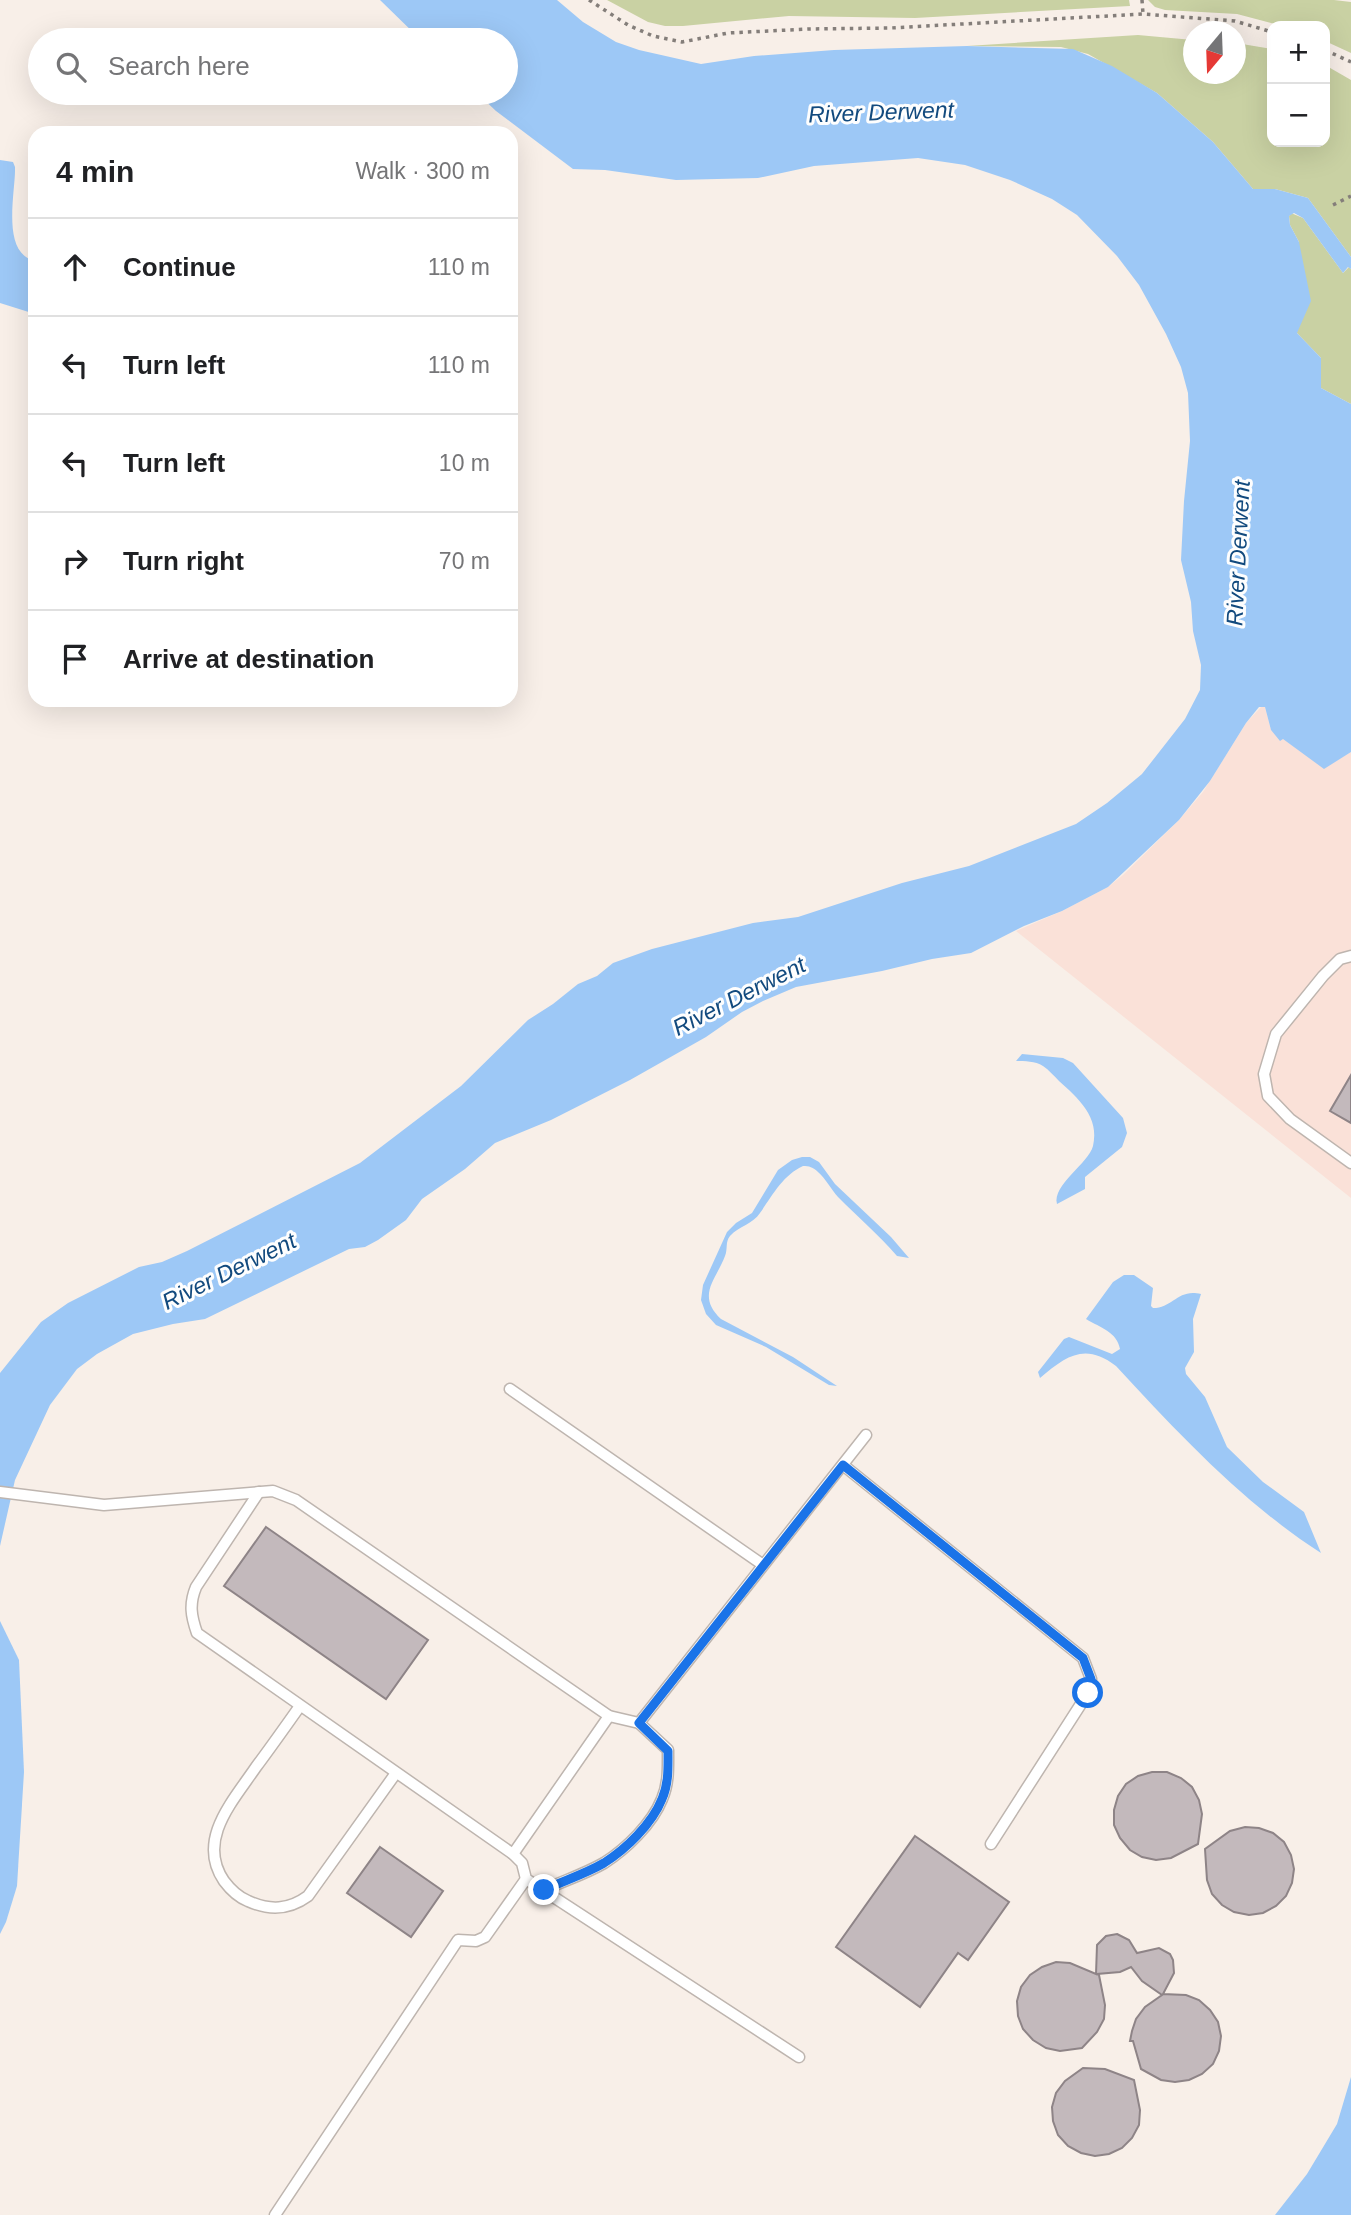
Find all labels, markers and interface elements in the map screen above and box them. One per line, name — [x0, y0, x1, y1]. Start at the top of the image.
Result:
north arrow — [1183, 21, 1246, 84]
map controls — [1267, 21, 1330, 147]
button: + — [1267, 21, 1330, 84]
search box — [28, 28, 518, 105]
icon: search — [52, 48, 90, 86]
text: Search here — [108, 51, 250, 81]
button: − — [1267, 84, 1330, 147]
water label: River Derwent — [808, 96, 956, 128]
text: 4 min — [56, 155, 134, 188]
text: Walk · 300 m — [355, 158, 490, 184]
icon: ahead — [56, 248, 94, 286]
text: Continue — [123, 252, 236, 282]
text: 110 m — [428, 254, 490, 280]
icon: left — [56, 346, 94, 384]
text: Turn left — [123, 350, 225, 380]
text: 110 m — [428, 352, 490, 378]
icon: left — [56, 444, 94, 482]
text: Turn left — [123, 448, 225, 478]
text: 10 m — [439, 450, 490, 476]
water label: River Derwent — [1221, 478, 1255, 626]
icon: right — [56, 542, 94, 580]
text: Turn right — [123, 546, 244, 576]
text: 70 m — [439, 548, 490, 574]
icon: arrive — [56, 640, 94, 678]
text: Arrive at destination — [123, 644, 374, 674]
water label: River Derwent — [668, 951, 811, 1041]
water label: River Derwent — [158, 1227, 302, 1315]
route start — [1072, 1677, 1103, 1708]
route end — [528, 1874, 559, 1905]

